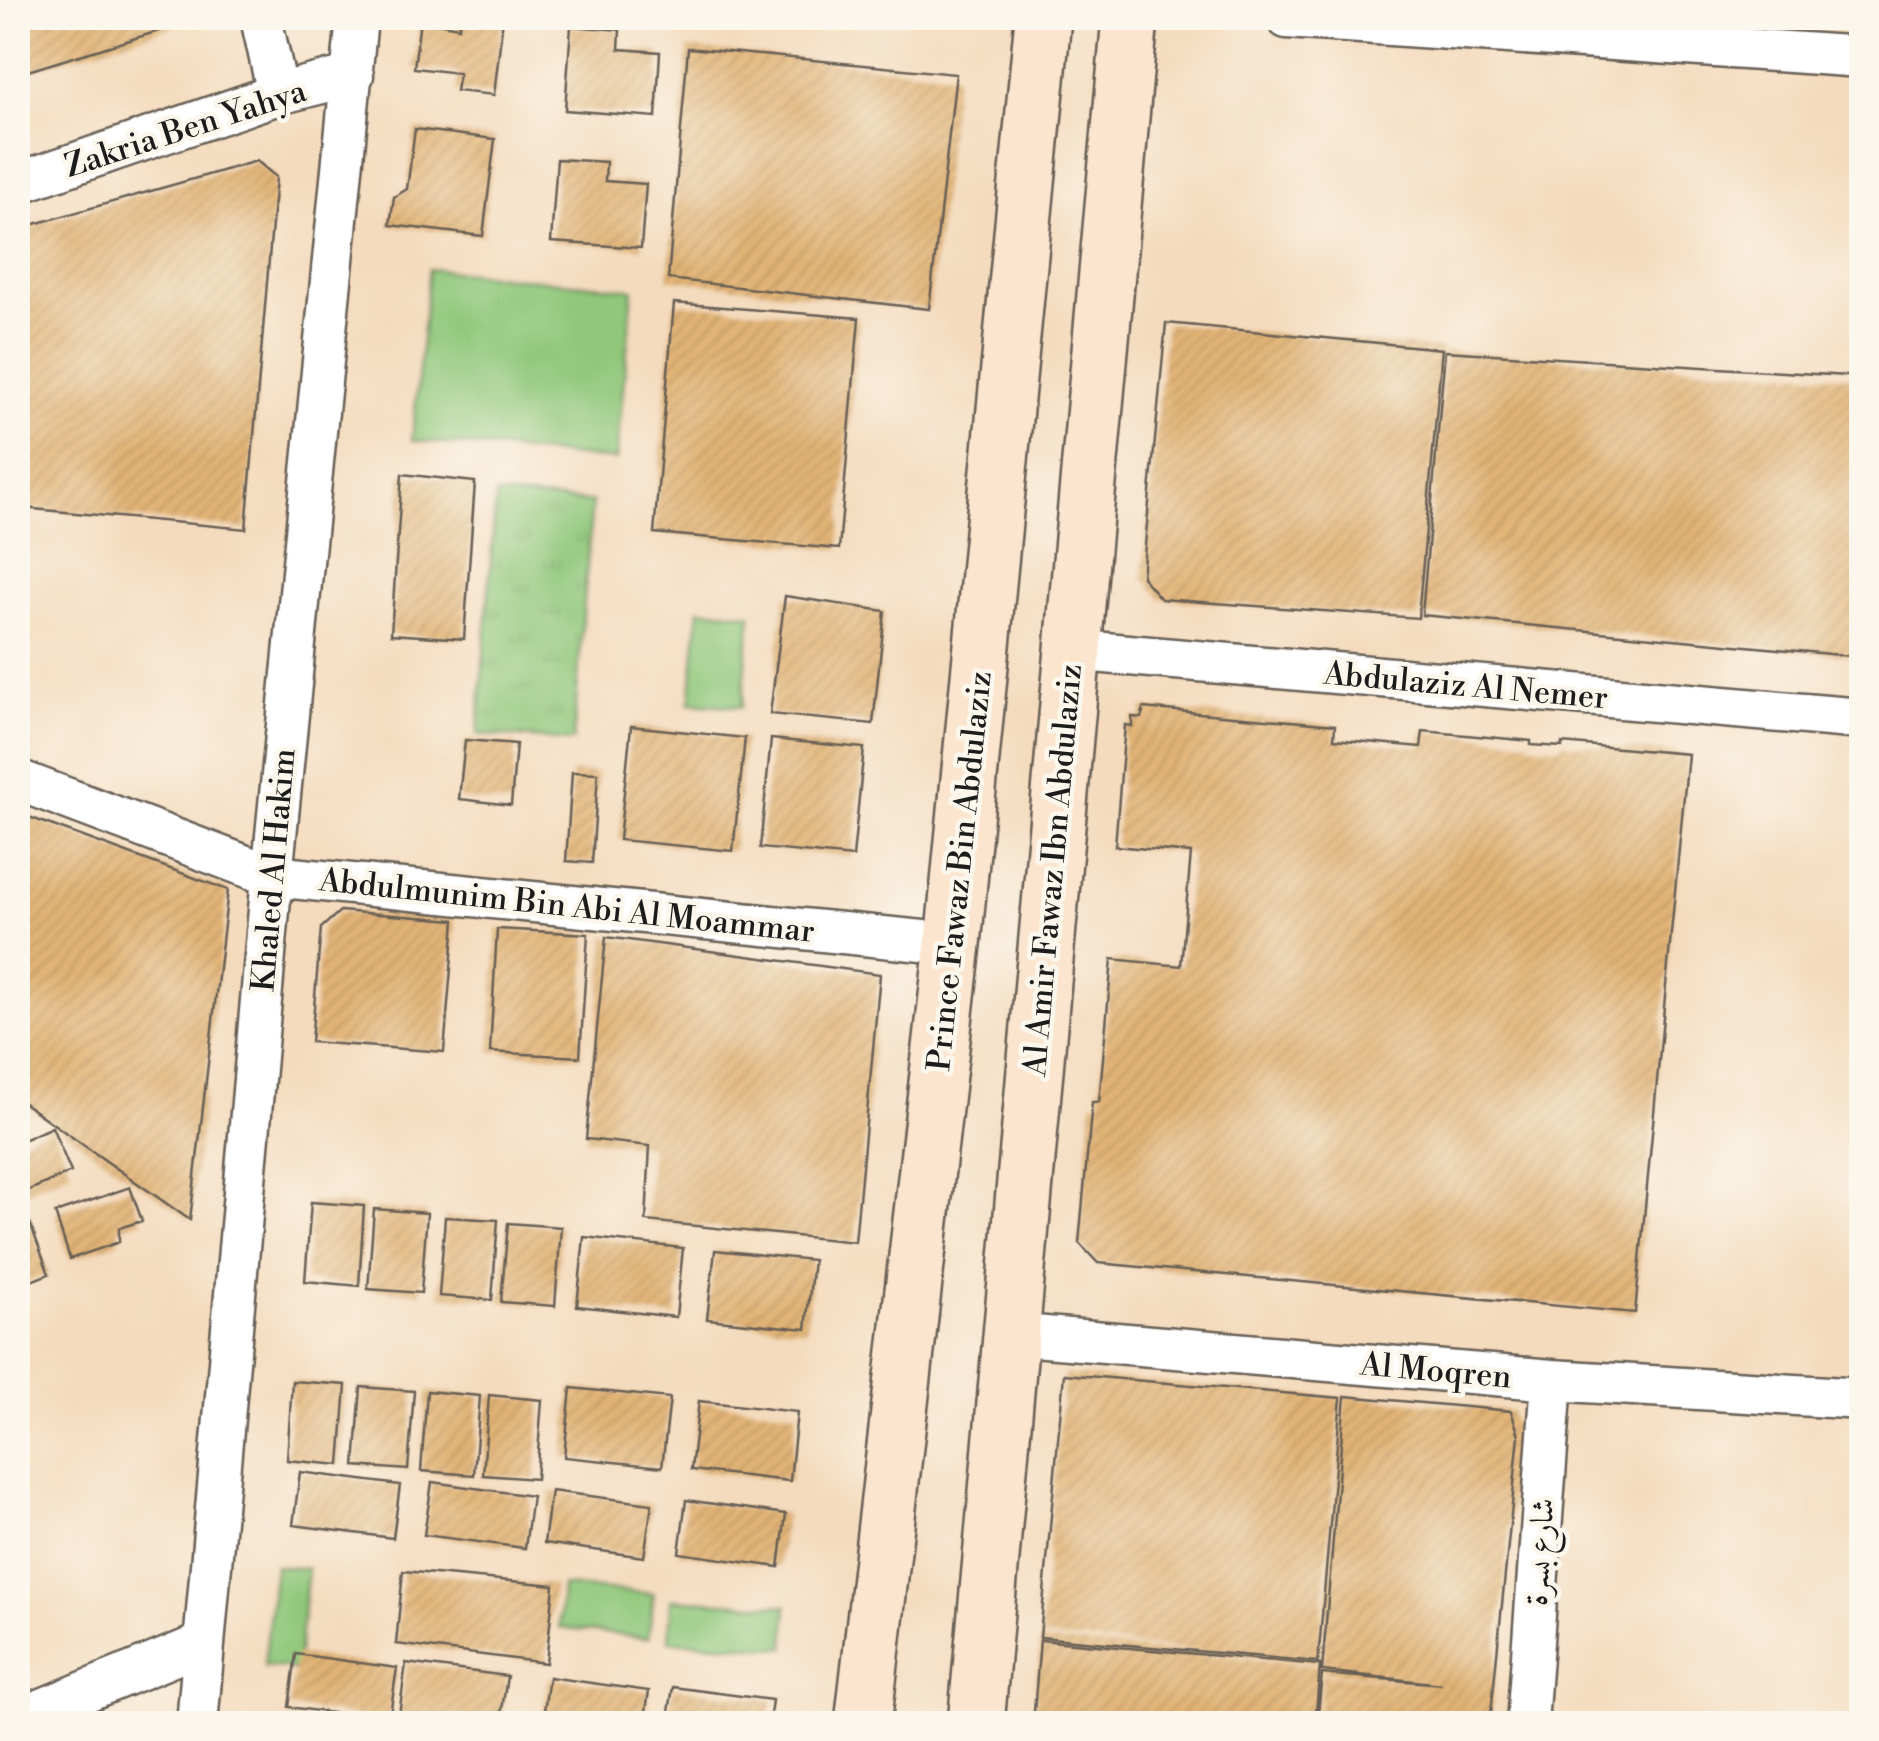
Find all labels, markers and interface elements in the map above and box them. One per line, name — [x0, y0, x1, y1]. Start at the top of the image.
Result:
street label: Zakria Ben Yahya — [59, 71, 312, 187]
street label: Abdulaziz Al Nemer — [1321, 654, 1610, 718]
street label: Al Amir Fawaz Ibn Abdulaziz — [1015, 662, 1091, 1079]
street label: Prince Fawaz Bin Abdulaziz — [919, 669, 1001, 1073]
street label: Khaled Al Hakim — [243, 747, 305, 993]
street label: Abdulmunim Bin Abi Al Moammar — [316, 860, 817, 952]
street label: Al Moqren — [1358, 1344, 1513, 1398]
street label: شارع بسرة — [1516, 1497, 1570, 1608]

